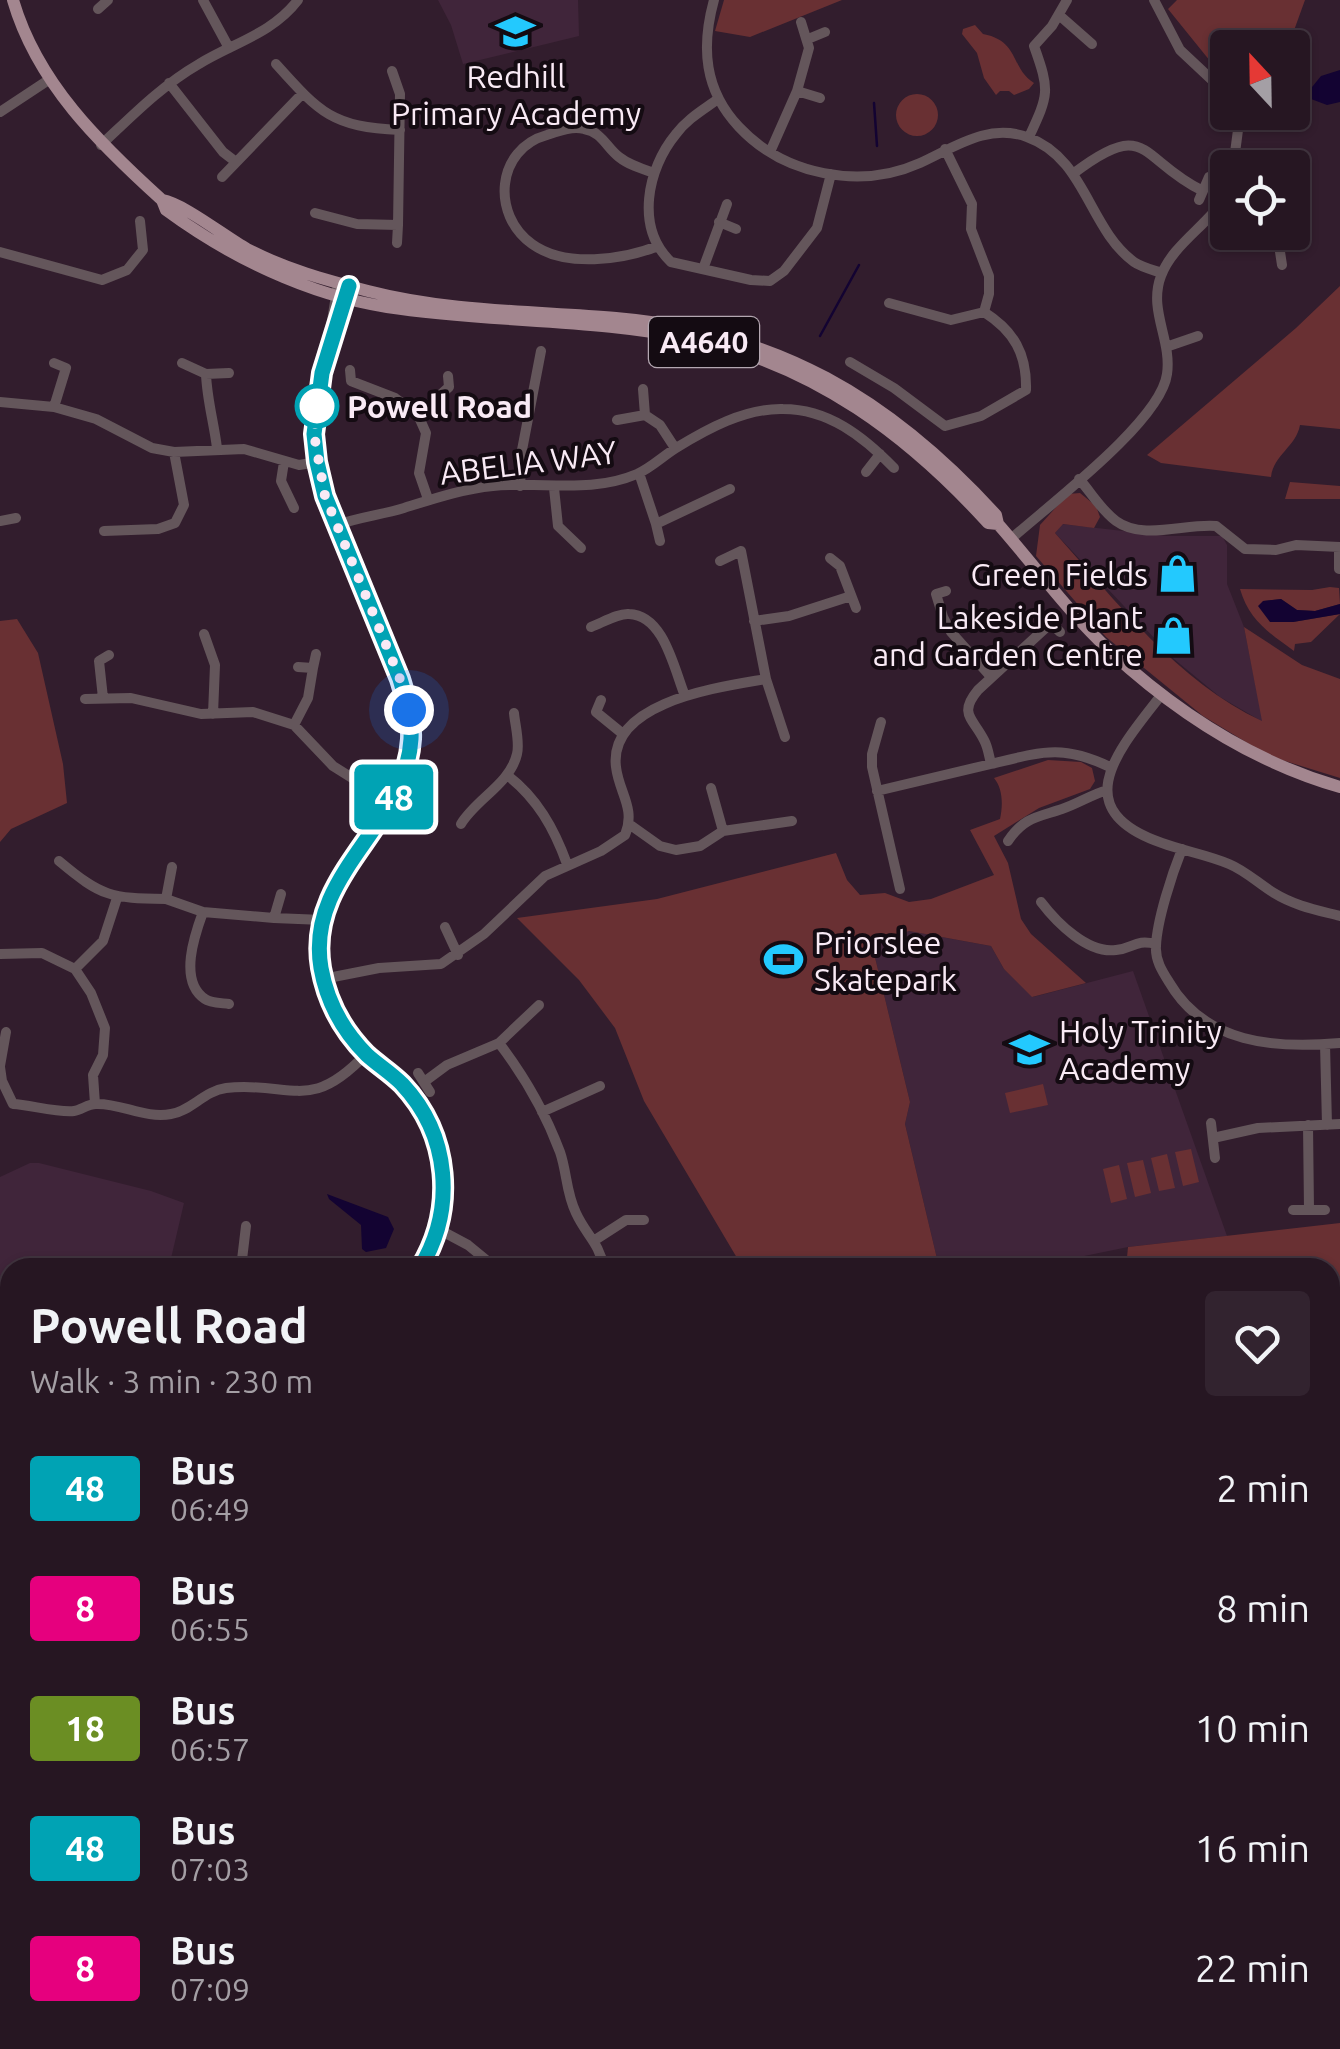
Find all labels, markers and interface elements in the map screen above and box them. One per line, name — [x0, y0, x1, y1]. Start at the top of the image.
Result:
school or university icon: Redhill Primary Academy — [495, 10, 537, 52]
north arrow — [1210, 30, 1310, 130]
map controls — [1210, 30, 1310, 250]
place label: Redhill Primary Academy — [391, 58, 641, 131]
button: locate — [1210, 150, 1310, 250]
road number: A4640 — [649, 317, 759, 367]
marker: Powell Road — [296, 385, 338, 427]
place label: Powell Road — [347, 388, 532, 424]
street label: ABELIA WAY — [437, 433, 619, 491]
shop icon: Green Fields — [1157, 553, 1199, 595]
place label: Green Fields — [970, 556, 1148, 592]
place label: Lakeside Plant and Garden Centre — [873, 599, 1143, 672]
shop icon: Lakeside Plant and Garden Centre — [1152, 614, 1194, 656]
your location — [384, 685, 434, 735]
line badge: 48 — [349, 764, 439, 830]
text: 48 — [374, 777, 414, 817]
place label: Priorslee Skatepark — [814, 924, 957, 997]
sports icon: Priorslee Skatepark — [763, 939, 805, 981]
place label: Holy Trinity Academy — [1059, 1013, 1222, 1086]
school or university icon: Holy Trinity Academy — [1008, 1028, 1050, 1070]
button: heart — [1205, 1291, 1310, 1396]
text: Powell Road — [30, 1298, 308, 1352]
text: Walk · 3 min · 230 m — [30, 1363, 313, 1399]
text: Bus — [170, 1449, 235, 1491]
text: 2 min — [1216, 1467, 1310, 1509]
text: 48 — [65, 1468, 105, 1508]
text: 06:49 — [170, 1491, 250, 1527]
text: Bus — [170, 1569, 235, 1611]
text: 8 min — [1216, 1587, 1310, 1629]
text: 8 — [75, 1588, 95, 1628]
text: 06:55 — [170, 1611, 250, 1647]
text: Bus — [170, 1689, 235, 1731]
text: 10 min — [1195, 1707, 1310, 1749]
text: 18 — [65, 1708, 105, 1748]
text: 06:57 — [170, 1731, 250, 1767]
text: Bus — [170, 1809, 235, 1851]
text: 16 min — [1195, 1827, 1310, 1869]
text: 48 — [65, 1828, 105, 1868]
text: 07:03 — [170, 1851, 250, 1887]
text: Bus — [170, 1929, 235, 1971]
text: 22 min — [1195, 1947, 1310, 1989]
text: 8 — [75, 1948, 95, 1988]
text: 07:09 — [170, 1971, 250, 2007]

